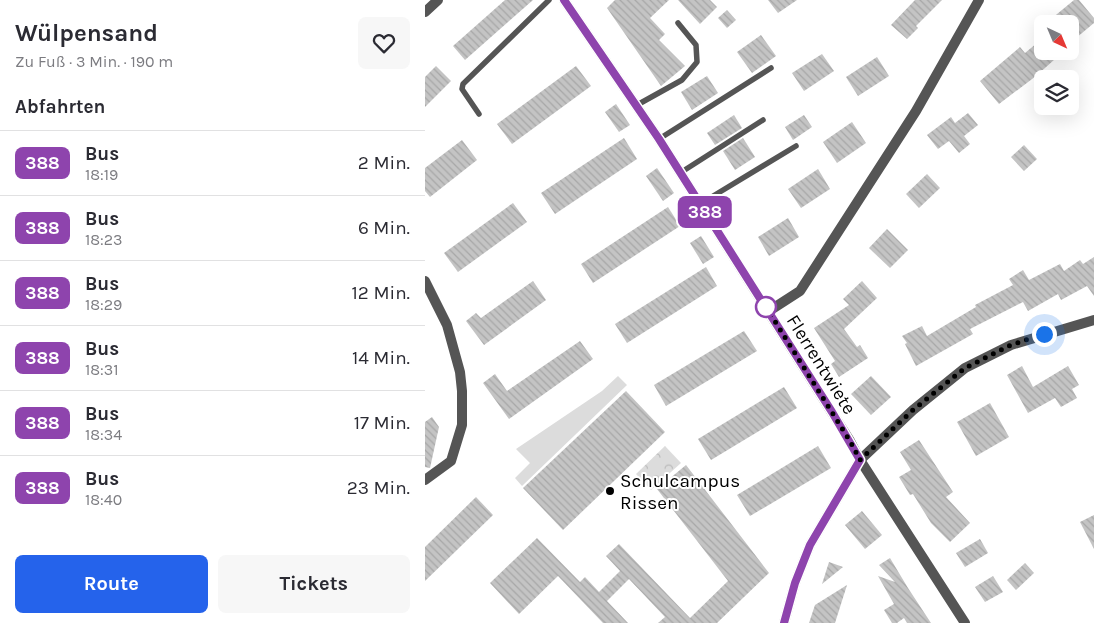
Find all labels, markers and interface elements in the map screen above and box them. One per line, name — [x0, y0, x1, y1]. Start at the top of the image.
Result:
north arrow — [1034, 15, 1079, 60]
map controls — [1034, 15, 1079, 115]
button: heart — [358, 17, 410, 69]
text: Wülpensand — [15, 19, 158, 47]
text: Zu Fuß · 3 Min. · 190 m — [15, 52, 173, 71]
button: layers — [1034, 70, 1079, 115]
text: Abfahrten — [15, 96, 105, 118]
text: Bus — [85, 143, 119, 165]
text: 388 — [25, 152, 60, 174]
text: 2 Min. — [358, 152, 410, 174]
text: 18:19 — [85, 165, 118, 184]
line badge: 388 — [676, 196, 734, 228]
text: 388 — [688, 201, 722, 223]
text: Bus — [85, 208, 119, 230]
text: 388 — [25, 217, 60, 239]
text: 6 Min. — [358, 217, 410, 239]
text: 18:23 — [85, 230, 123, 249]
text: Bus — [85, 273, 119, 295]
text: 388 — [25, 282, 60, 304]
text: 12 Min. — [352, 282, 410, 304]
text: 18:29 — [85, 295, 122, 314]
unlabelled marker — [755, 296, 777, 318]
street label: Flerrentwiete — [782, 311, 860, 418]
your location — [1032, 322, 1057, 347]
text: Bus — [85, 338, 119, 360]
text: 388 — [25, 347, 60, 369]
text: 14 Min. — [352, 347, 410, 369]
text: 18:31 — [85, 360, 119, 379]
text: Bus — [85, 403, 119, 425]
text: 388 — [25, 412, 60, 434]
text: 17 Min. — [354, 412, 410, 434]
text: 18:34 — [85, 425, 122, 444]
text: Bus — [85, 468, 119, 490]
place label: Schulcampus Rissen — [620, 470, 740, 514]
text: 388 — [25, 477, 60, 499]
text: 23 Min. — [347, 477, 410, 499]
marker: Schulcampus Rissen — [604, 485, 616, 497]
text: 18:40 — [85, 490, 122, 509]
button: Route — [15, 555, 208, 613]
button: Tickets — [218, 555, 410, 613]

